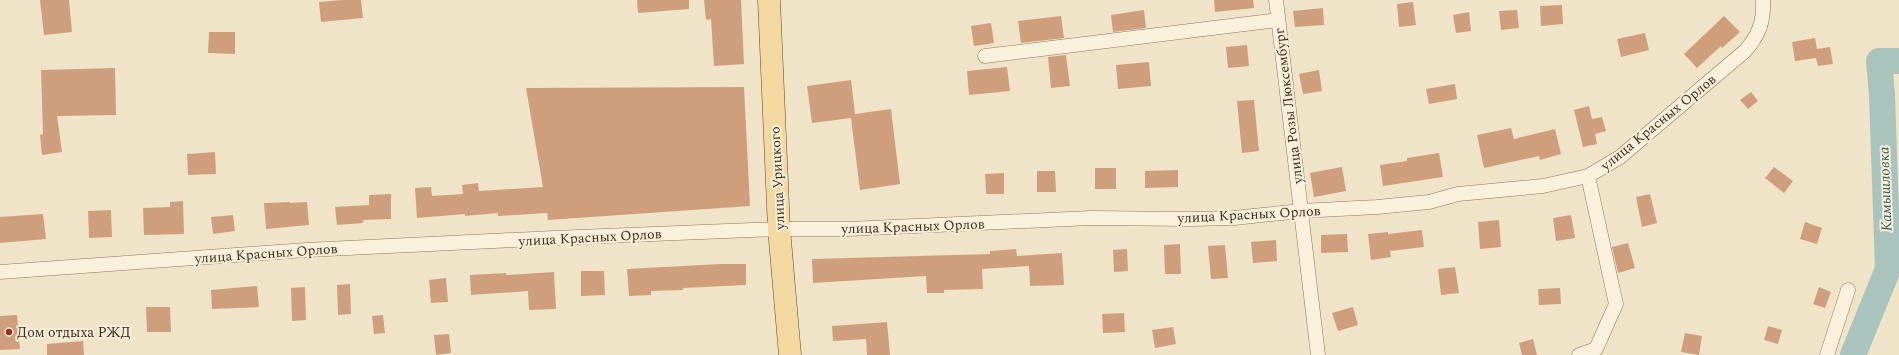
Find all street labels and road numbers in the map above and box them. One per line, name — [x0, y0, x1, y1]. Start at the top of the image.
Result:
street label: улица Розы Люксембург — [1269, 27, 1309, 186]
street label: улица Красных Орлов — [1595, 69, 1721, 176]
street label: улица Урицкого — [764, 126, 791, 231]
street label: улица Красных Орлов — [1176, 200, 1321, 229]
street label: улица Красных Орлов — [840, 214, 985, 240]
street label: улица Красных Орлов — [517, 223, 662, 252]
street label: улица Красных Орлов — [193, 238, 338, 269]

